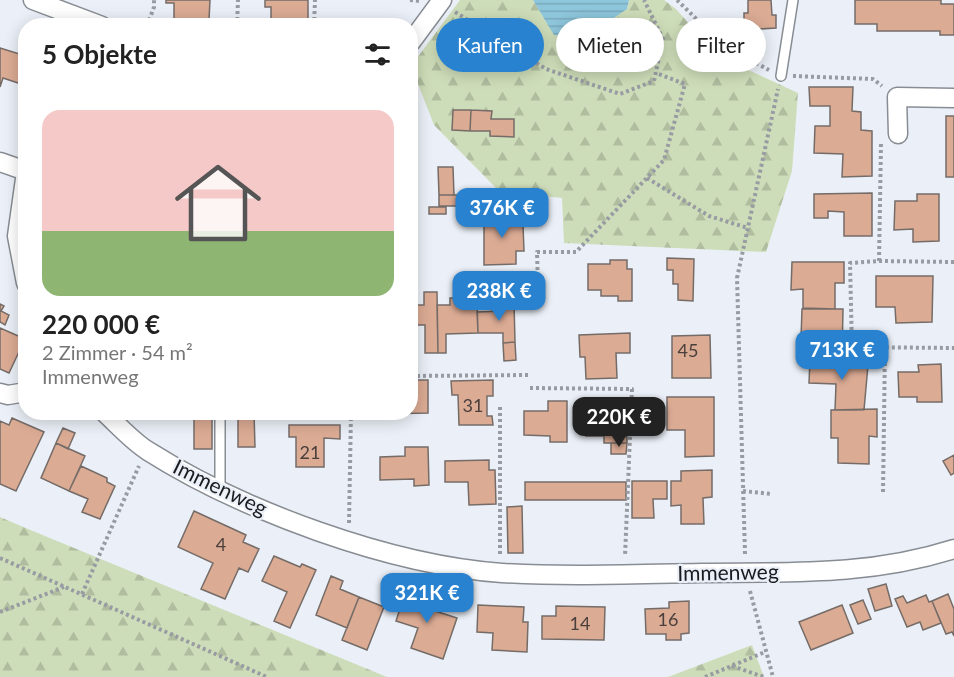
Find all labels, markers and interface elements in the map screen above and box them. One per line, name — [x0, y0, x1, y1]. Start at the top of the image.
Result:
chip: Kaufen — [436, 18, 544, 72]
chip: Mieten — [556, 18, 664, 72]
chip: Filter — [676, 18, 766, 72]
text: 5 Objekte — [42, 38, 157, 70]
icon: filters — [361, 38, 394, 71]
icon: home — [164, 149, 272, 257]
pin: 376K € — [453, 188, 551, 239]
text: 376K € — [470, 195, 534, 219]
pin: 238K € — [450, 271, 548, 322]
text: 238K € — [467, 278, 531, 302]
text: 220 000 € — [42, 308, 160, 340]
pin: 713K € — [793, 330, 891, 381]
text: 713K € — [810, 337, 874, 361]
house number: 45 — [678, 339, 698, 361]
text: 2 Zimmer · 54 m² — [42, 340, 193, 364]
text: Immenweg — [42, 364, 139, 388]
house number: 31 — [463, 394, 483, 416]
pin: 220K € — [570, 397, 668, 448]
text: 220K € — [587, 404, 651, 428]
house number: 21 — [300, 441, 320, 463]
street label: Immenweg — [170, 453, 272, 520]
house number: 4 — [216, 533, 226, 555]
street label: Immenweg — [677, 558, 779, 585]
pin: 321K € — [378, 573, 476, 624]
text: 321K € — [395, 580, 459, 604]
house number: 16 — [658, 608, 678, 630]
house number: 14 — [570, 612, 590, 634]

